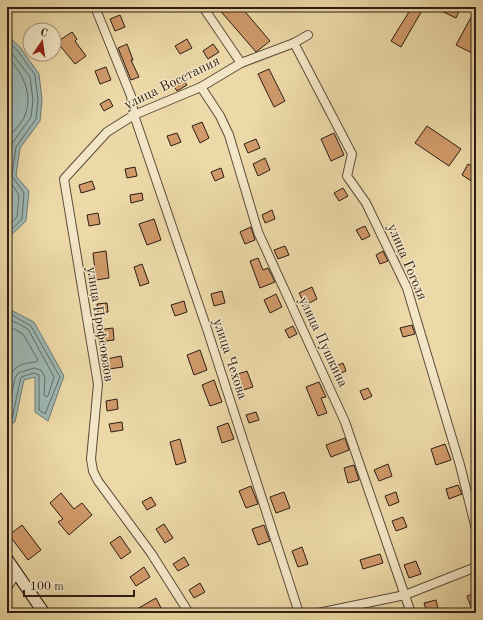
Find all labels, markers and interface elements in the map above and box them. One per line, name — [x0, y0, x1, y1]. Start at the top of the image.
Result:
north arrow — [22, 22, 62, 62]
text: С — [39, 28, 49, 40]
street label: улица Восстания — [122, 54, 222, 112]
street label: улица Гоголя — [385, 222, 429, 302]
street label: улица Профсоюзов — [83, 265, 116, 383]
street label: улица Пушкина — [296, 295, 350, 389]
street label: улица Чехова — [210, 317, 250, 401]
scale bar — [24, 572, 134, 598]
text: 100 m — [30, 581, 64, 593]

